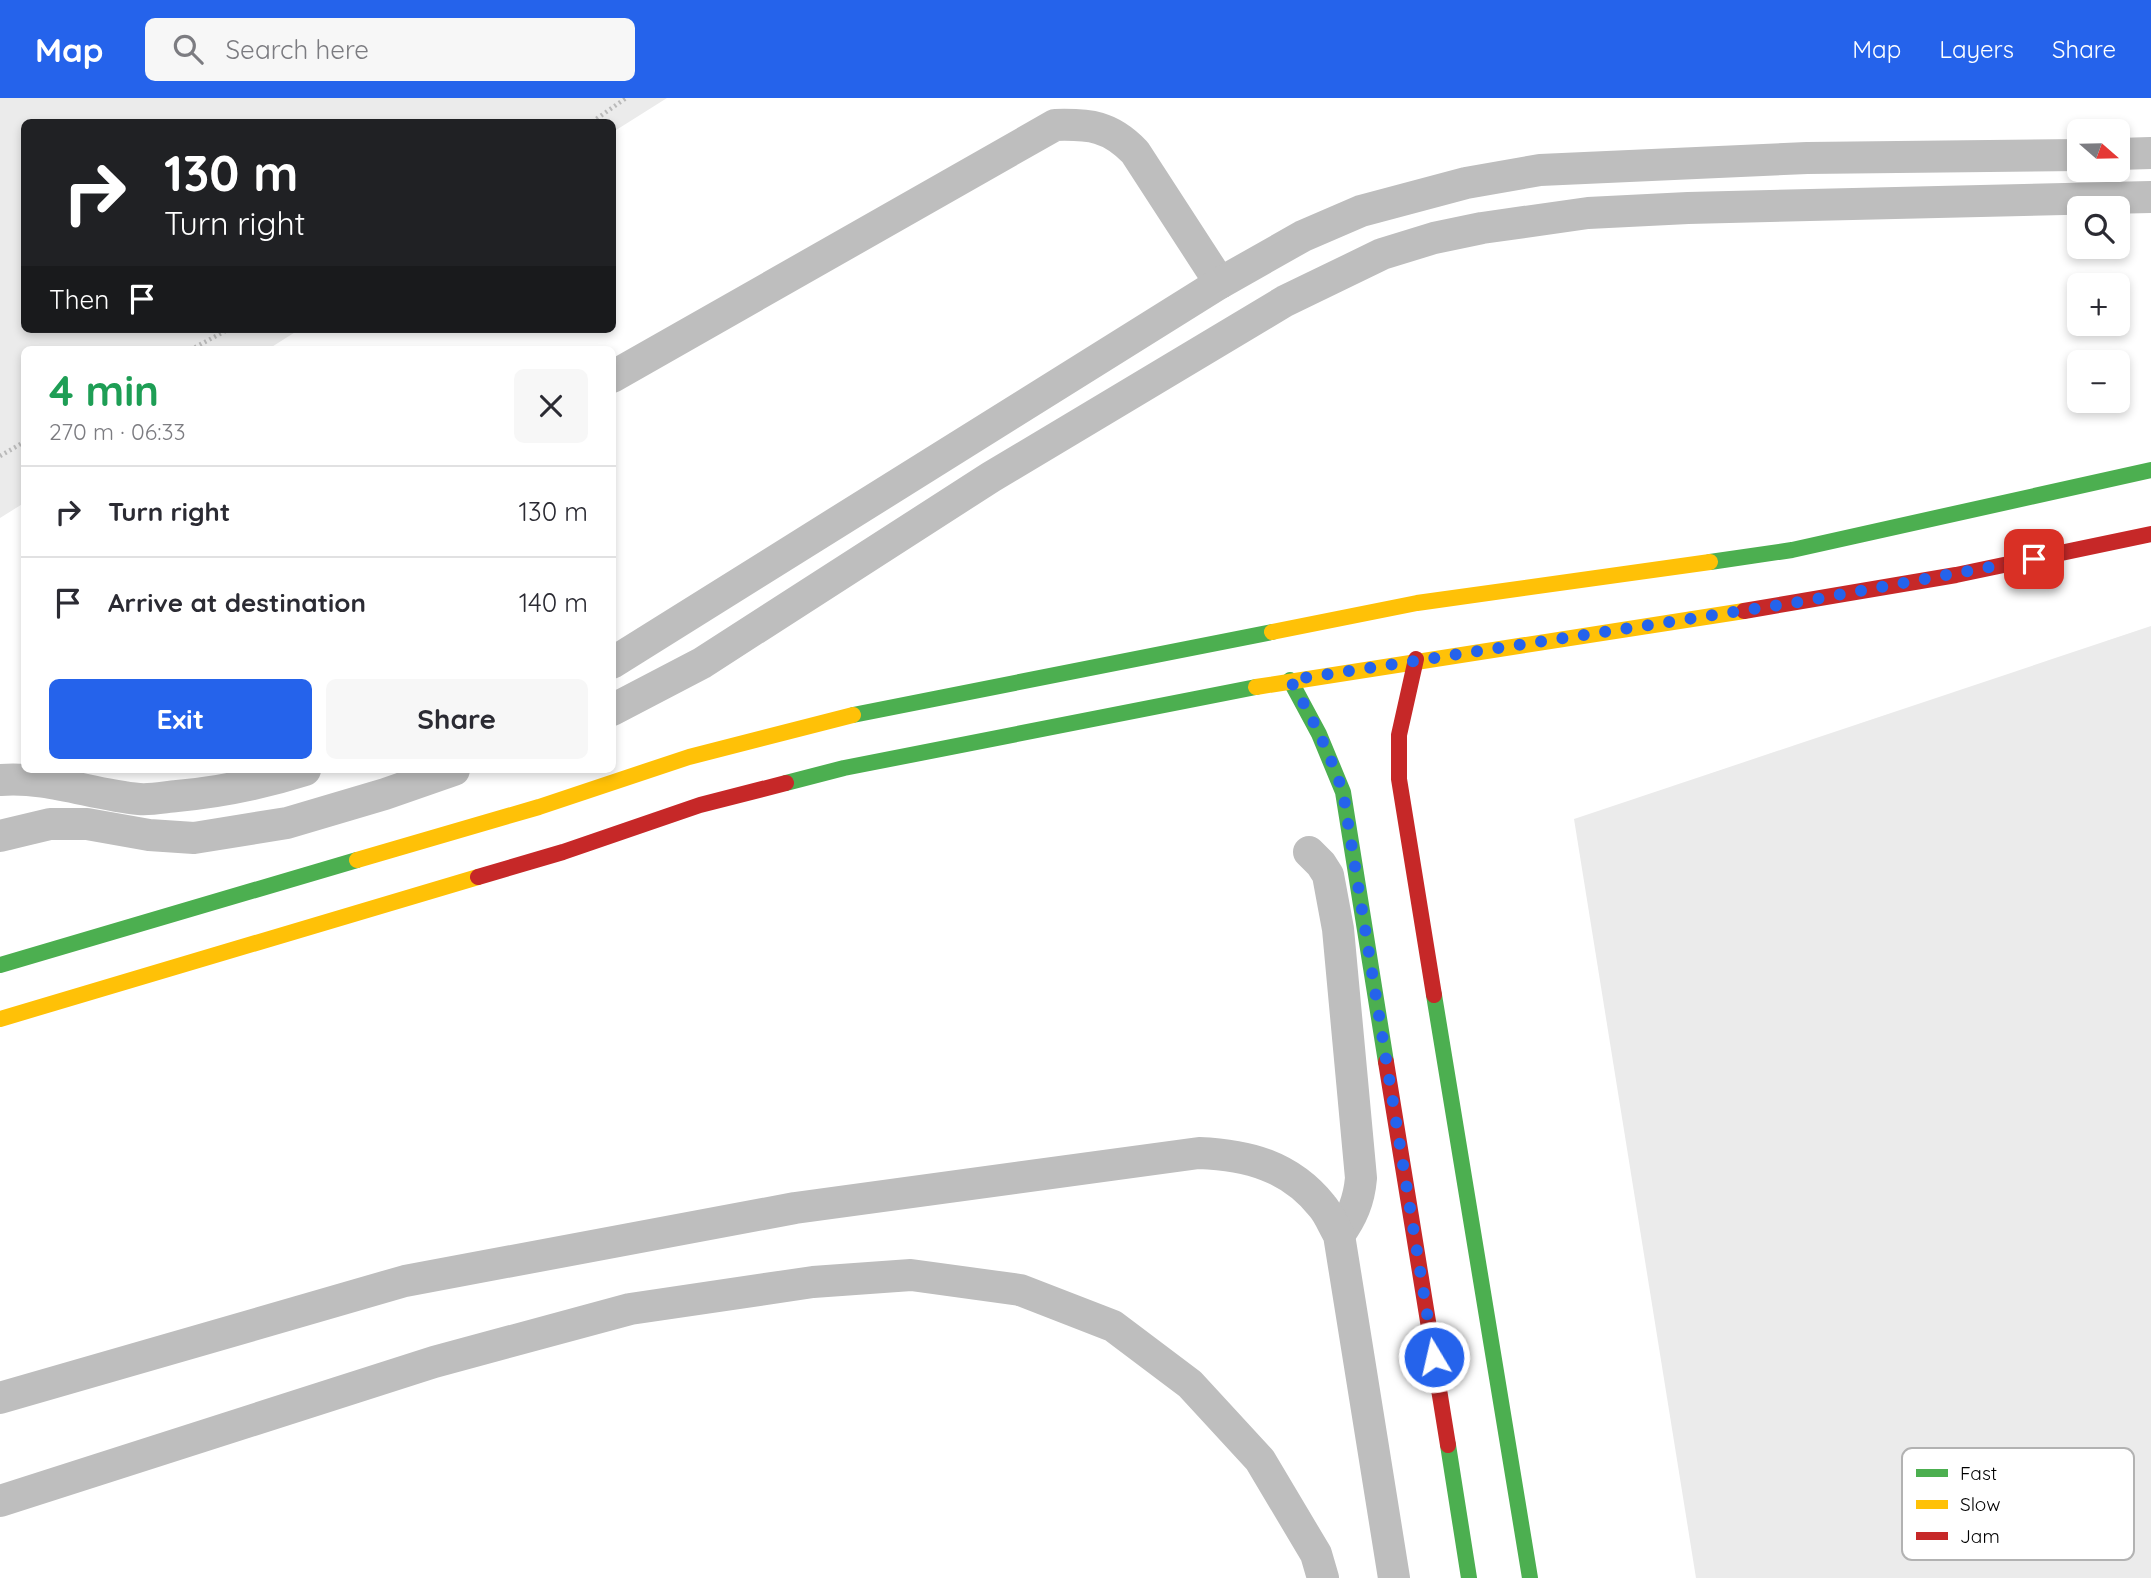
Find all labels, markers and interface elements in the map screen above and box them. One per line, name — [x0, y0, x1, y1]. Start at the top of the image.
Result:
search box — [145, 18, 635, 81]
text: Map — [35, 29, 103, 70]
icon: search — [169, 30, 207, 68]
text: Search here — [225, 33, 369, 66]
text: Map — [1852, 34, 1901, 64]
text: Layers — [1939, 34, 2014, 64]
text: Share — [2052, 34, 2116, 64]
north arrow — [2067, 119, 2130, 182]
map controls — [2067, 119, 2130, 413]
text: 130 m — [164, 142, 298, 203]
icon: right — [49, 147, 140, 238]
button: search — [2067, 196, 2130, 259]
text: Turn right — [164, 203, 305, 243]
button: + — [2067, 273, 2130, 336]
icon: arrive — [123, 280, 161, 318]
text: Then — [49, 283, 109, 316]
button: − — [2067, 350, 2130, 413]
text: 4 min — [49, 364, 159, 417]
button: close — [514, 369, 588, 443]
text: 270 m · 06:33 — [49, 417, 186, 446]
icon: right — [49, 493, 87, 531]
text: Turn right — [108, 495, 230, 528]
text: 130 m — [518, 495, 588, 528]
pin — [2004, 529, 2064, 589]
icon: arrive — [2015, 540, 2053, 578]
icon: arrive — [49, 584, 87, 622]
text: Arrive at destination — [108, 586, 366, 619]
text: 140 m — [519, 586, 588, 619]
button: Exit — [49, 679, 312, 759]
button: Share — [326, 679, 588, 759]
position arrow — [1397, 1320, 1471, 1394]
legend — [1902, 1448, 2134, 1560]
text: Fast — [1960, 1461, 1997, 1485]
text: Slow — [1960, 1492, 2001, 1516]
text: Jam — [1960, 1524, 2000, 1548]

